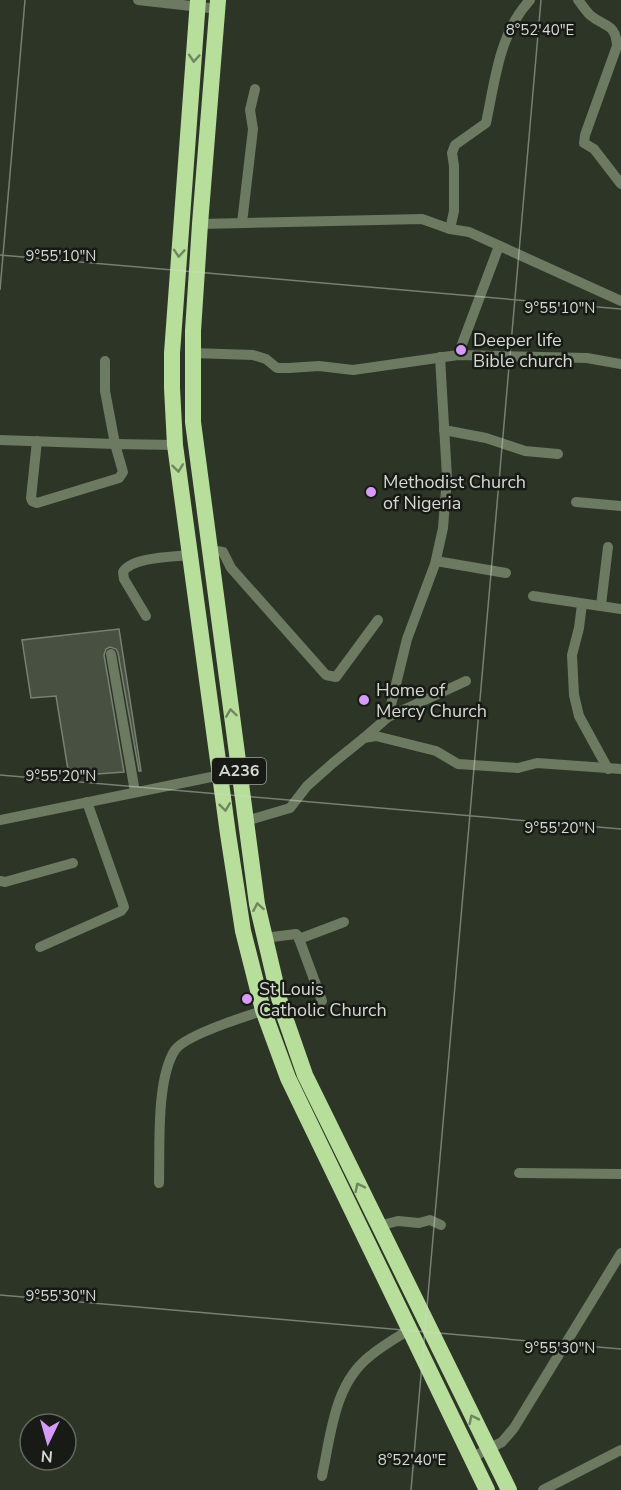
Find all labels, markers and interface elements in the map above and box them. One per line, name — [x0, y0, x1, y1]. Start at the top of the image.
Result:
text: 8°52'40"E — [506, 20, 574, 40]
one-way arrow — [187, 54, 200, 63]
text: 9°55'10"N — [26, 246, 96, 266]
one-way arrow — [173, 248, 186, 257]
text: 9°55'10"N — [525, 298, 595, 318]
place label: Deeper life Bible church — [473, 328, 573, 373]
marker: Deeper life Bible church — [454, 343, 468, 357]
one-way arrow — [171, 464, 184, 473]
place label: Methodist Church of Nigeria — [383, 470, 526, 515]
marker: Methodist Church of Nigeria — [364, 485, 378, 499]
place label: Home of Mercy Church — [376, 678, 487, 723]
marker: Home of Mercy Church — [357, 693, 371, 707]
one-way arrow — [226, 709, 238, 718]
road number: A236 — [212, 758, 266, 784]
text: 9°55'20"N — [26, 766, 96, 786]
one-way arrow — [218, 802, 230, 812]
text: 9°55'20"N — [525, 818, 595, 838]
one-way arrow — [252, 902, 265, 912]
place label: St Louis Catholic Church — [259, 977, 387, 1022]
marker: St Louis Catholic Church — [240, 992, 254, 1006]
one-way arrow — [355, 1183, 367, 1194]
text: 9°55'30"N — [26, 1286, 96, 1306]
text: 9°55'30"N — [525, 1338, 595, 1358]
north arrow — [18, 1412, 78, 1472]
one-way arrow — [468, 1415, 480, 1426]
text: N — [40, 1444, 54, 1467]
text: 8°52'40"E — [378, 1450, 446, 1470]

